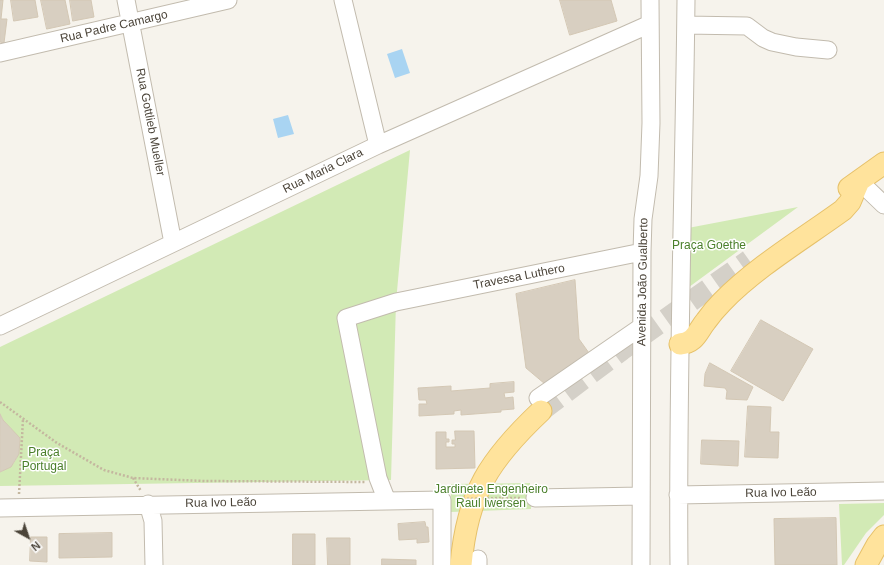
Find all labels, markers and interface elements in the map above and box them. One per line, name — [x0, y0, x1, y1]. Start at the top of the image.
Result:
street label: Rua Padre Camargo — [59, 8, 169, 46]
street label: Rua Gottlieb Mueller — [132, 67, 168, 177]
street label: Rua Maria Clara — [281, 145, 365, 197]
street label: Avenida João Gualberto — [635, 218, 651, 346]
park label: Praça Goethe — [672, 239, 746, 253]
street label: Travessa Luthero — [472, 261, 566, 293]
park label: Praça Portugal — [22, 446, 66, 474]
park label: Jardinete Engenheiro Raul Iwersen — [434, 483, 548, 511]
street label: Rua Ivo Leão — [745, 485, 817, 501]
street label: Rua Ivo Leão — [185, 495, 257, 511]
north arrow — [8, 517, 48, 557]
text: N — [29, 539, 43, 553]

